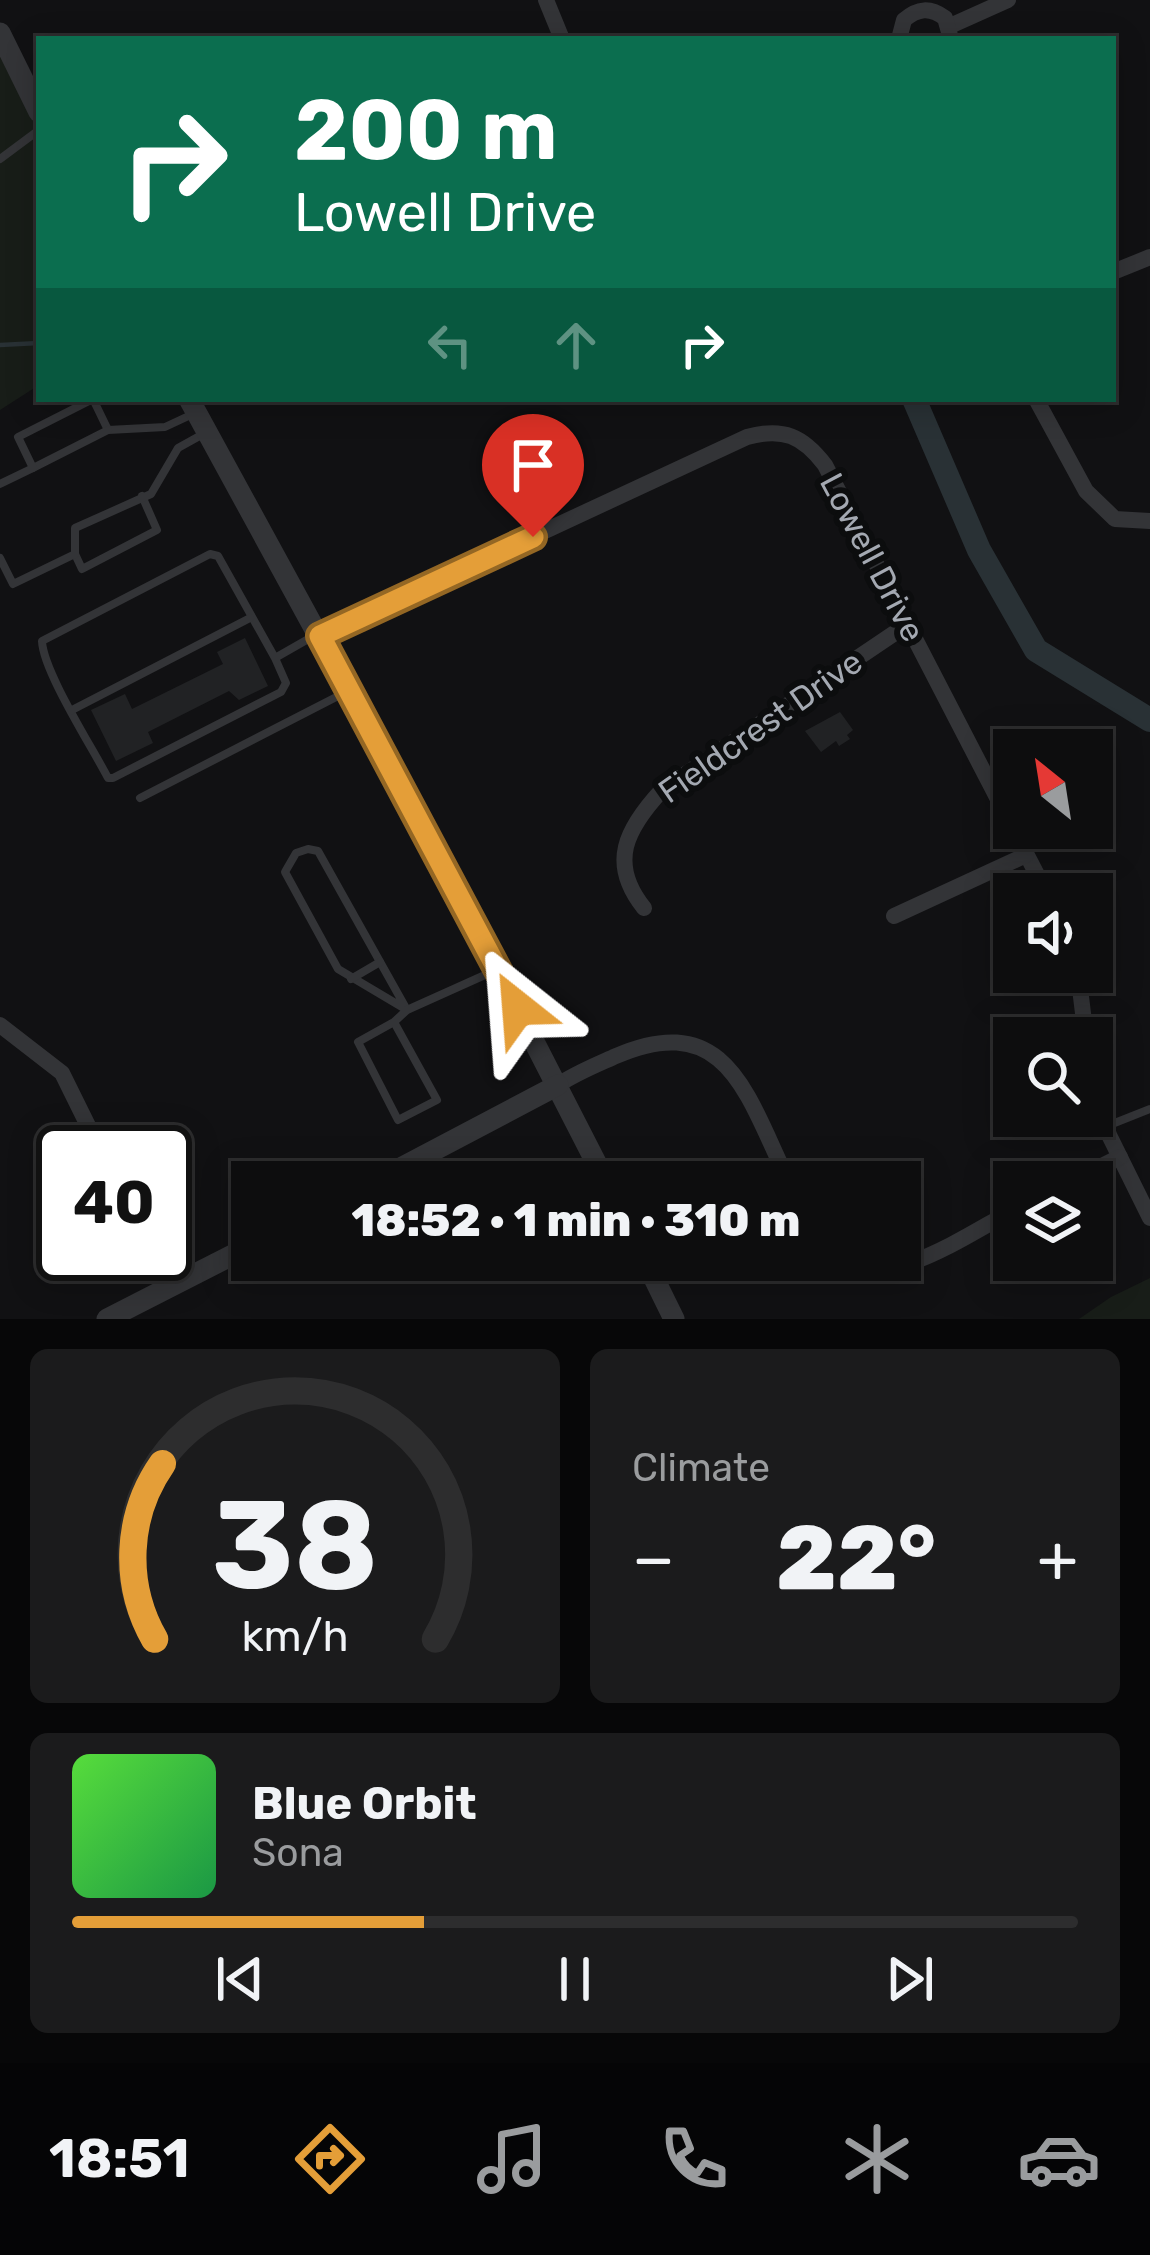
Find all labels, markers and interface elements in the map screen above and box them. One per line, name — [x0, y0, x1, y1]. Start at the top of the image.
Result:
text: 200 m — [294, 80, 558, 180]
icon: right — [96, 84, 252, 240]
text: Lowell Drive — [294, 181, 596, 245]
icon: left — [417, 312, 483, 378]
icon: ahead — [543, 312, 609, 378]
icon: right — [669, 312, 735, 378]
pin — [482, 414, 584, 537]
icon: arrive — [500, 432, 566, 498]
street label: Lowell Drive — [812, 467, 933, 648]
street label: Fieldcrest Drive — [651, 642, 870, 811]
north arrow — [993, 729, 1113, 849]
map controls — [993, 729, 1113, 1281]
button: sound — [993, 873, 1113, 993]
position arrow — [455, 945, 581, 1071]
button: search — [993, 1017, 1113, 1137]
speed limit sign: 40 — [36, 1125, 192, 1281]
button: layers — [993, 1161, 1113, 1281]
text: 18:52 · 1 min · 310 m — [352, 1194, 800, 1247]
text: Climate — [632, 1445, 770, 1491]
text: 38 — [212, 1471, 378, 1619]
text: 22° — [776, 1505, 936, 1612]
text: − — [632, 1519, 675, 1598]
text: + — [1037, 1519, 1078, 1598]
text: km/h — [241, 1611, 349, 1662]
text: Blue Orbit — [252, 1777, 476, 1830]
text: Sona — [252, 1830, 344, 1876]
icon: previous — [207, 1946, 273, 2012]
icon: pause — [542, 1946, 608, 2012]
icon: next — [877, 1946, 943, 2012]
icon: directions — [288, 2117, 372, 2201]
icon: music — [470, 2117, 554, 2201]
icon: phone — [652, 2117, 736, 2201]
icon: climate — [835, 2117, 919, 2201]
icon: car — [1017, 2117, 1101, 2201]
text: 18:51 — [49, 2127, 190, 2191]

